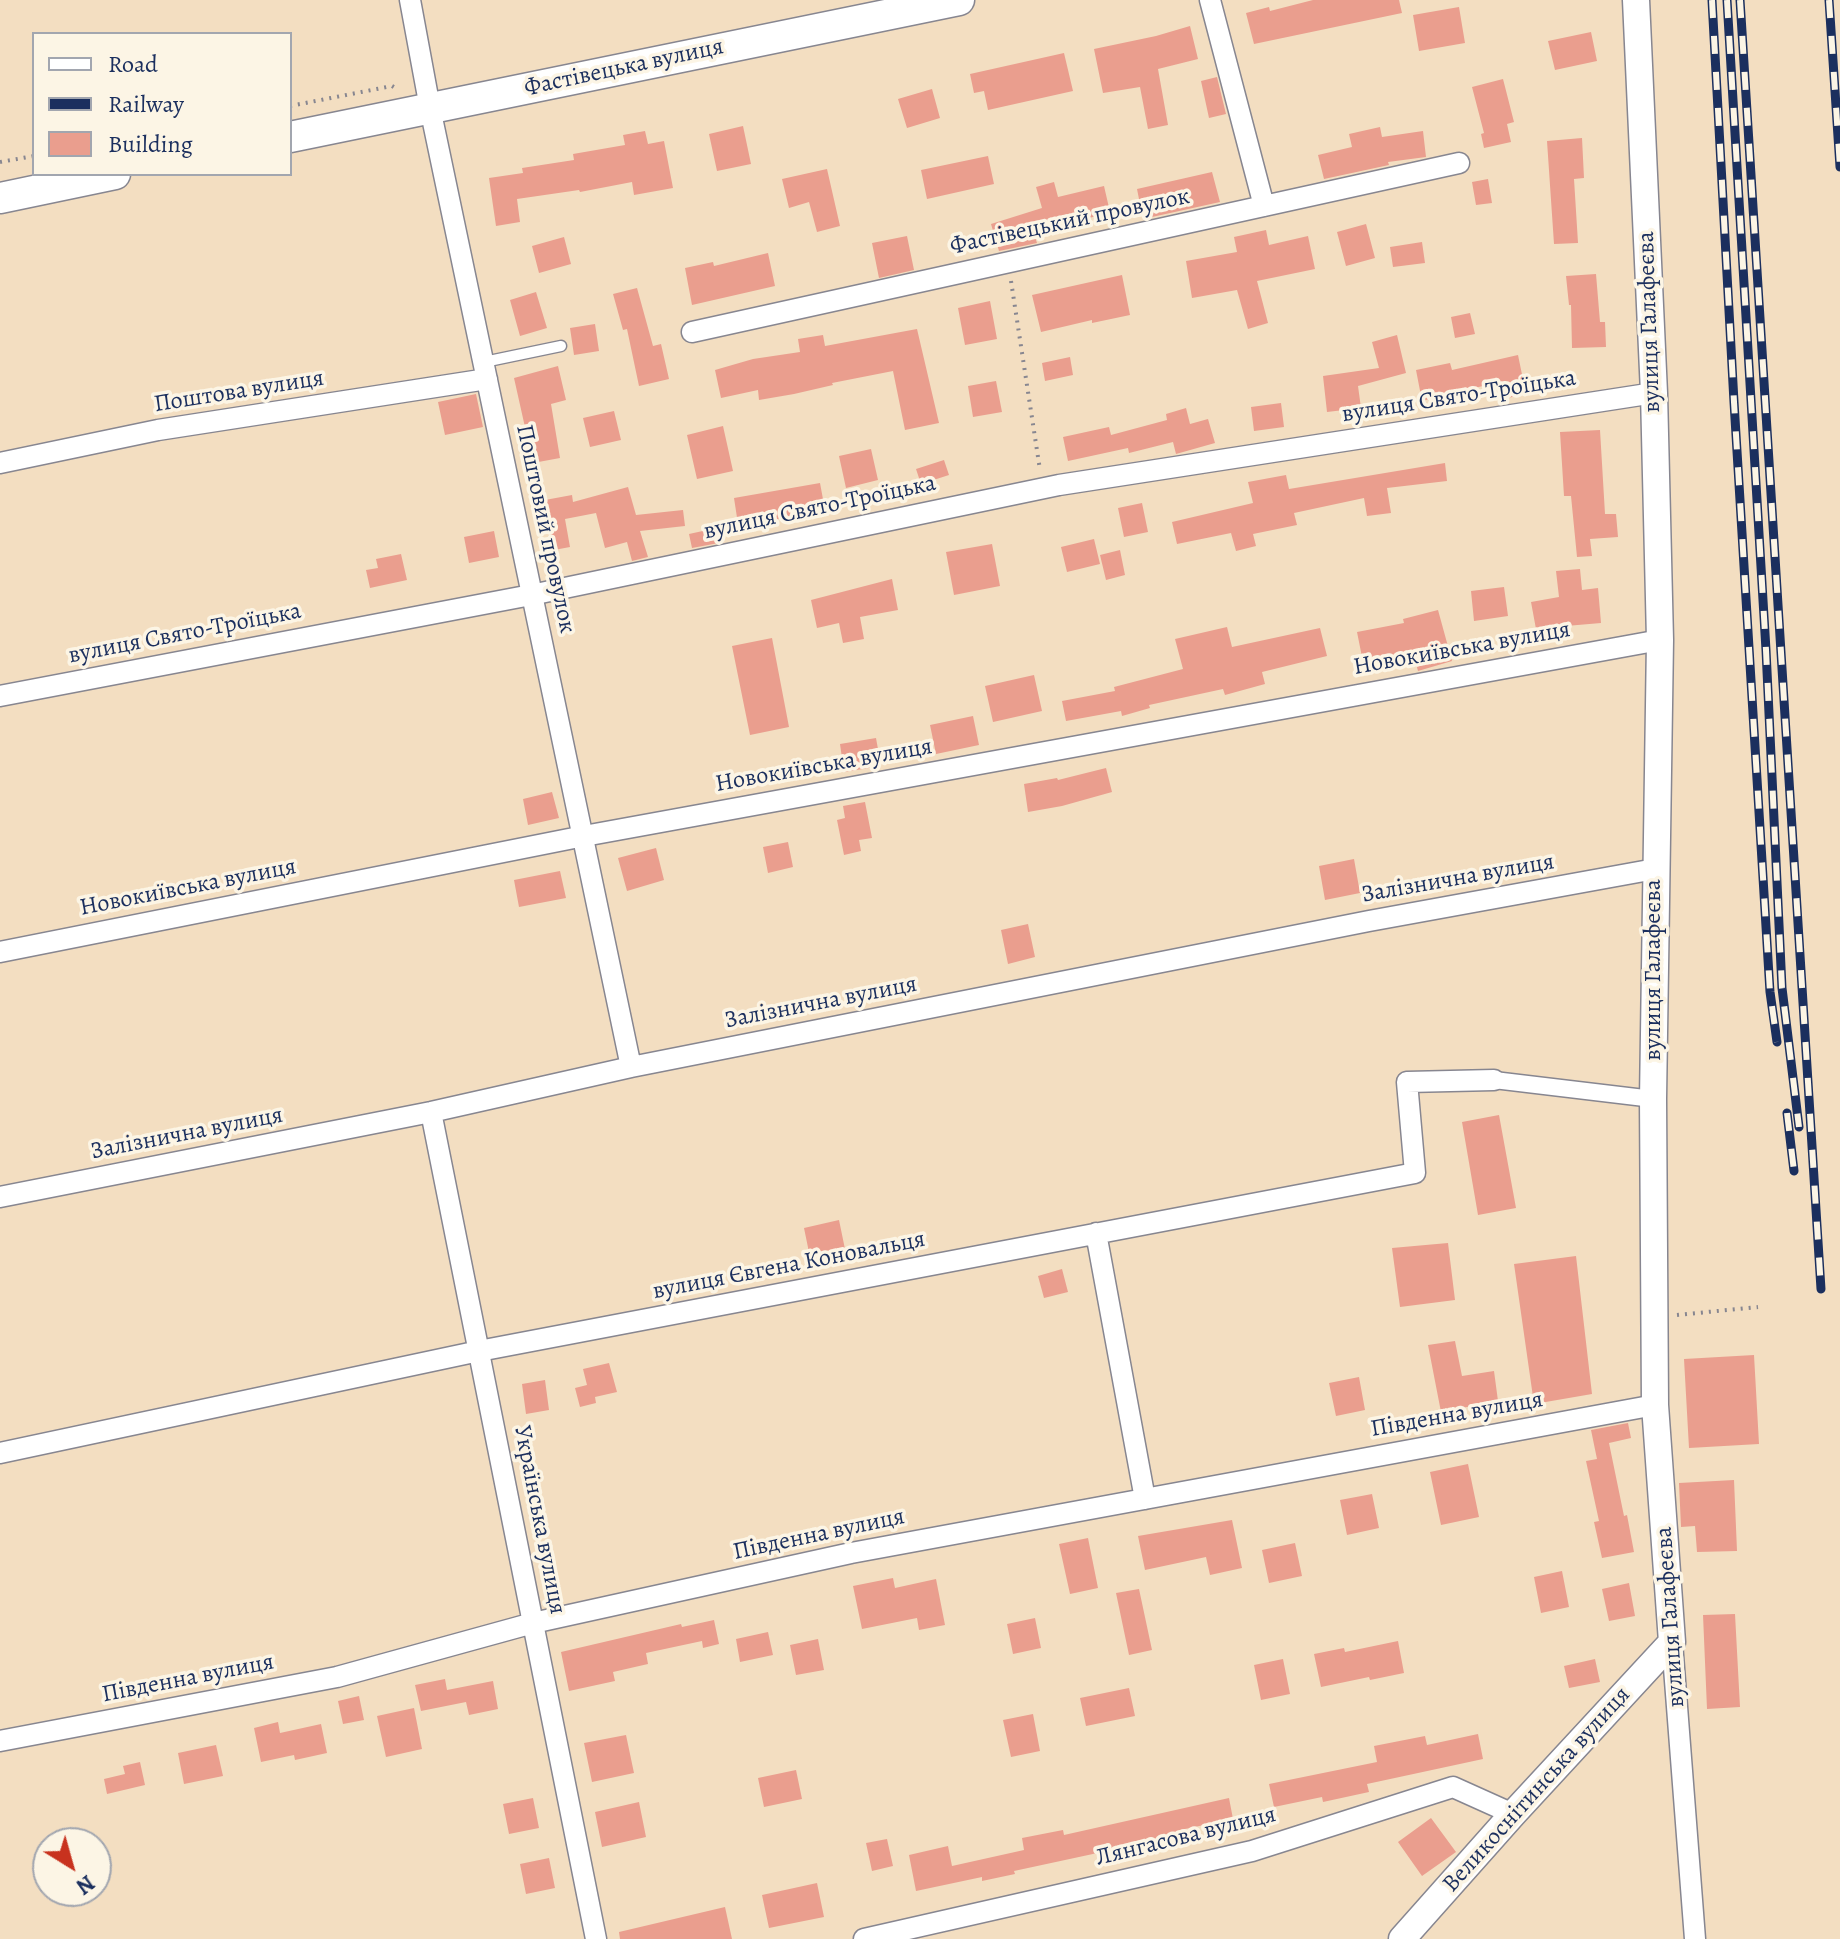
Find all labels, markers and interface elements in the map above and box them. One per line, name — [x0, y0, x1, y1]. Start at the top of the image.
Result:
legend — [32, 32, 292, 176]
street label: Фастівецька вулиця — [522, 33, 726, 103]
text: Road — [108, 48, 158, 80]
text: Railway — [108, 88, 184, 120]
text: Building — [108, 128, 193, 160]
street label: Фастівецький провулок — [947, 182, 1193, 262]
street label: вулиця Галафеєва — [1632, 231, 1668, 413]
street label: Поштова вулиця — [152, 364, 326, 420]
street label: вулиця Свято-Троїцька — [1340, 364, 1578, 430]
street label: Поштовий провулок — [509, 422, 581, 636]
street label: вулиця Свято-Троїцька — [701, 469, 939, 547]
street label: вулиця Свято-Троїцька — [66, 597, 304, 671]
street label: Новокиївська вулиця — [1351, 616, 1573, 682]
street label: Новокиївська вулиця — [713, 733, 935, 799]
street label: Залізнична вулиця — [1359, 848, 1557, 910]
street label: Новокиївська вулиця — [77, 853, 299, 923]
street label: вулиця Галафеєва — [1640, 879, 1668, 1061]
street label: Залізнична вулиця — [722, 970, 920, 1036]
street label: Залізнична вулиця — [88, 1101, 286, 1167]
street label: вулиця Євгена Коновальця — [650, 1225, 928, 1307]
street label: Південна вулиця — [1369, 1386, 1545, 1444]
street label: Українська вулиця — [507, 1423, 571, 1617]
street label: Південна вулиця — [731, 1503, 907, 1567]
street label: вулиця Галафеєва — [1650, 1526, 1692, 1708]
street label: Південна вулиця — [100, 1648, 276, 1710]
street label: Великоснітинська вулиця — [1437, 1681, 1637, 1899]
street label: Лянгасова вулиця — [1093, 1801, 1279, 1873]
north arrow — [32, 1827, 112, 1907]
text: N — [70, 1868, 101, 1901]

